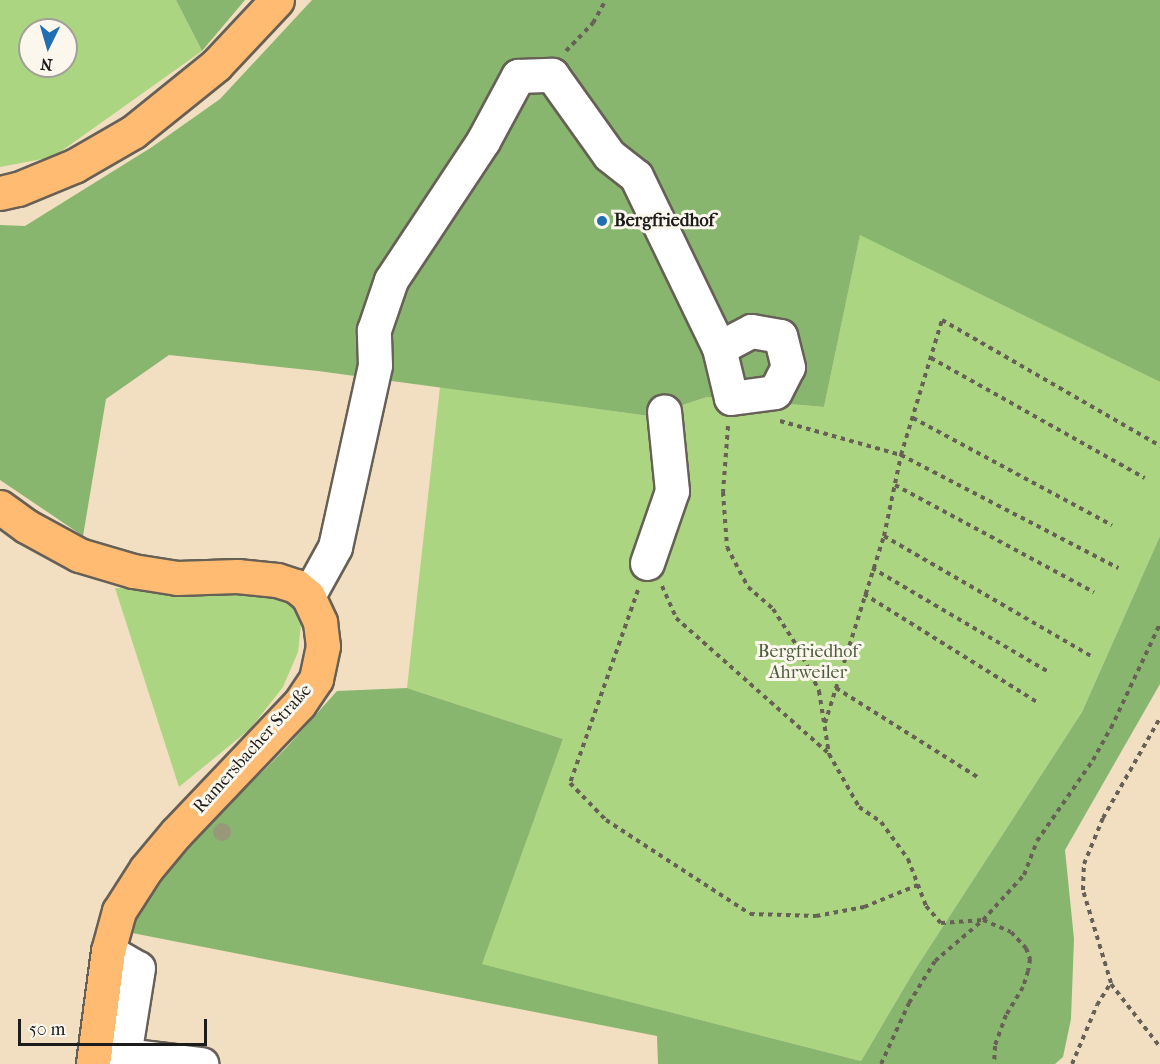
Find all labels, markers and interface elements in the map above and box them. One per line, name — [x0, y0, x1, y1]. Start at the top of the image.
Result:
north arrow — [18, 18, 78, 78]
text: N — [40, 54, 53, 74]
place label: Bergfriedhof — [614, 210, 714, 232]
marker: Bergfriedhof — [595, 214, 609, 228]
park label: Bergfriedhof Ahrweiler — [758, 642, 858, 684]
street label: Ramersbacher Straße — [189, 680, 317, 818]
scale bar — [21, 1007, 210, 1045]
text: 50 m — [29, 1019, 65, 1040]

